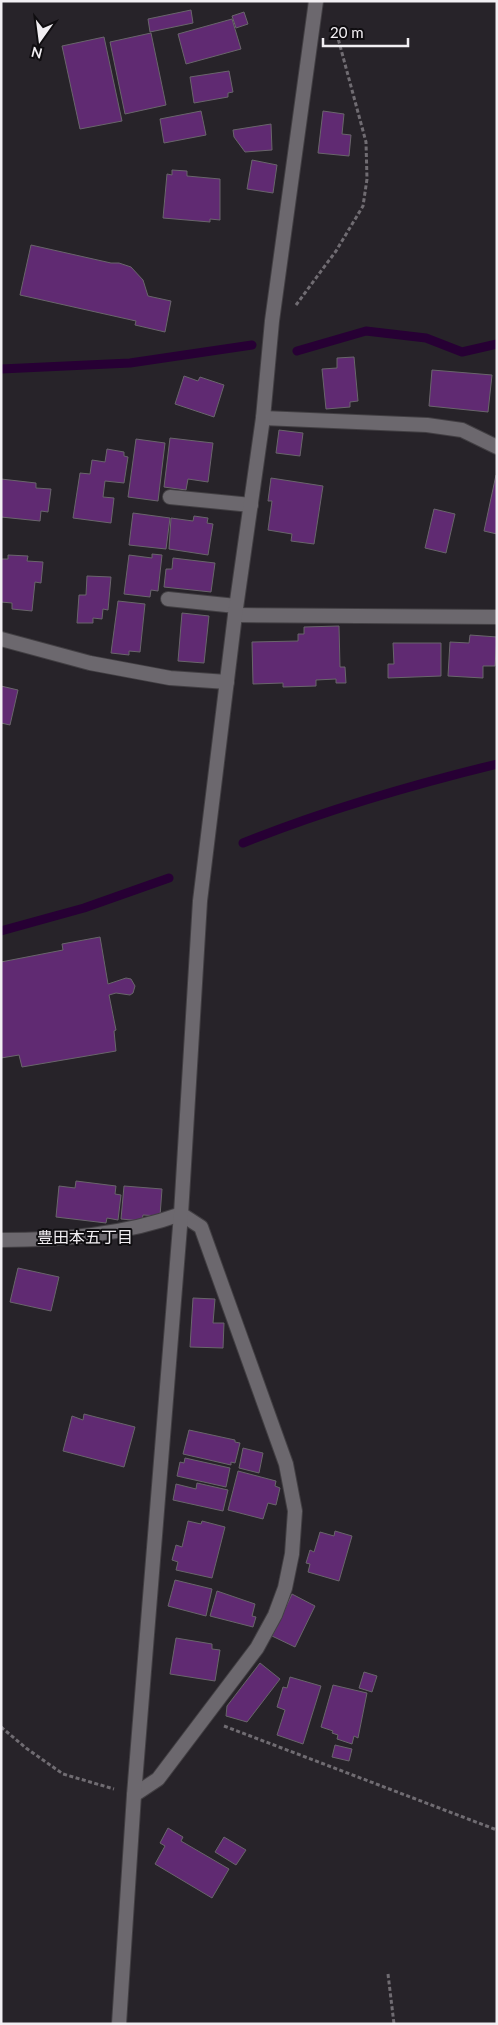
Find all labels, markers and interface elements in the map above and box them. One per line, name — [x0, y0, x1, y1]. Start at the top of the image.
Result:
north arrow — [15, 15, 65, 65]
scale bar — [323, 15, 408, 47]
text: 20 m — [330, 23, 364, 41]
text: N — [29, 44, 44, 63]
district label: 豊田本五丁目 — [37, 1227, 133, 1246]

